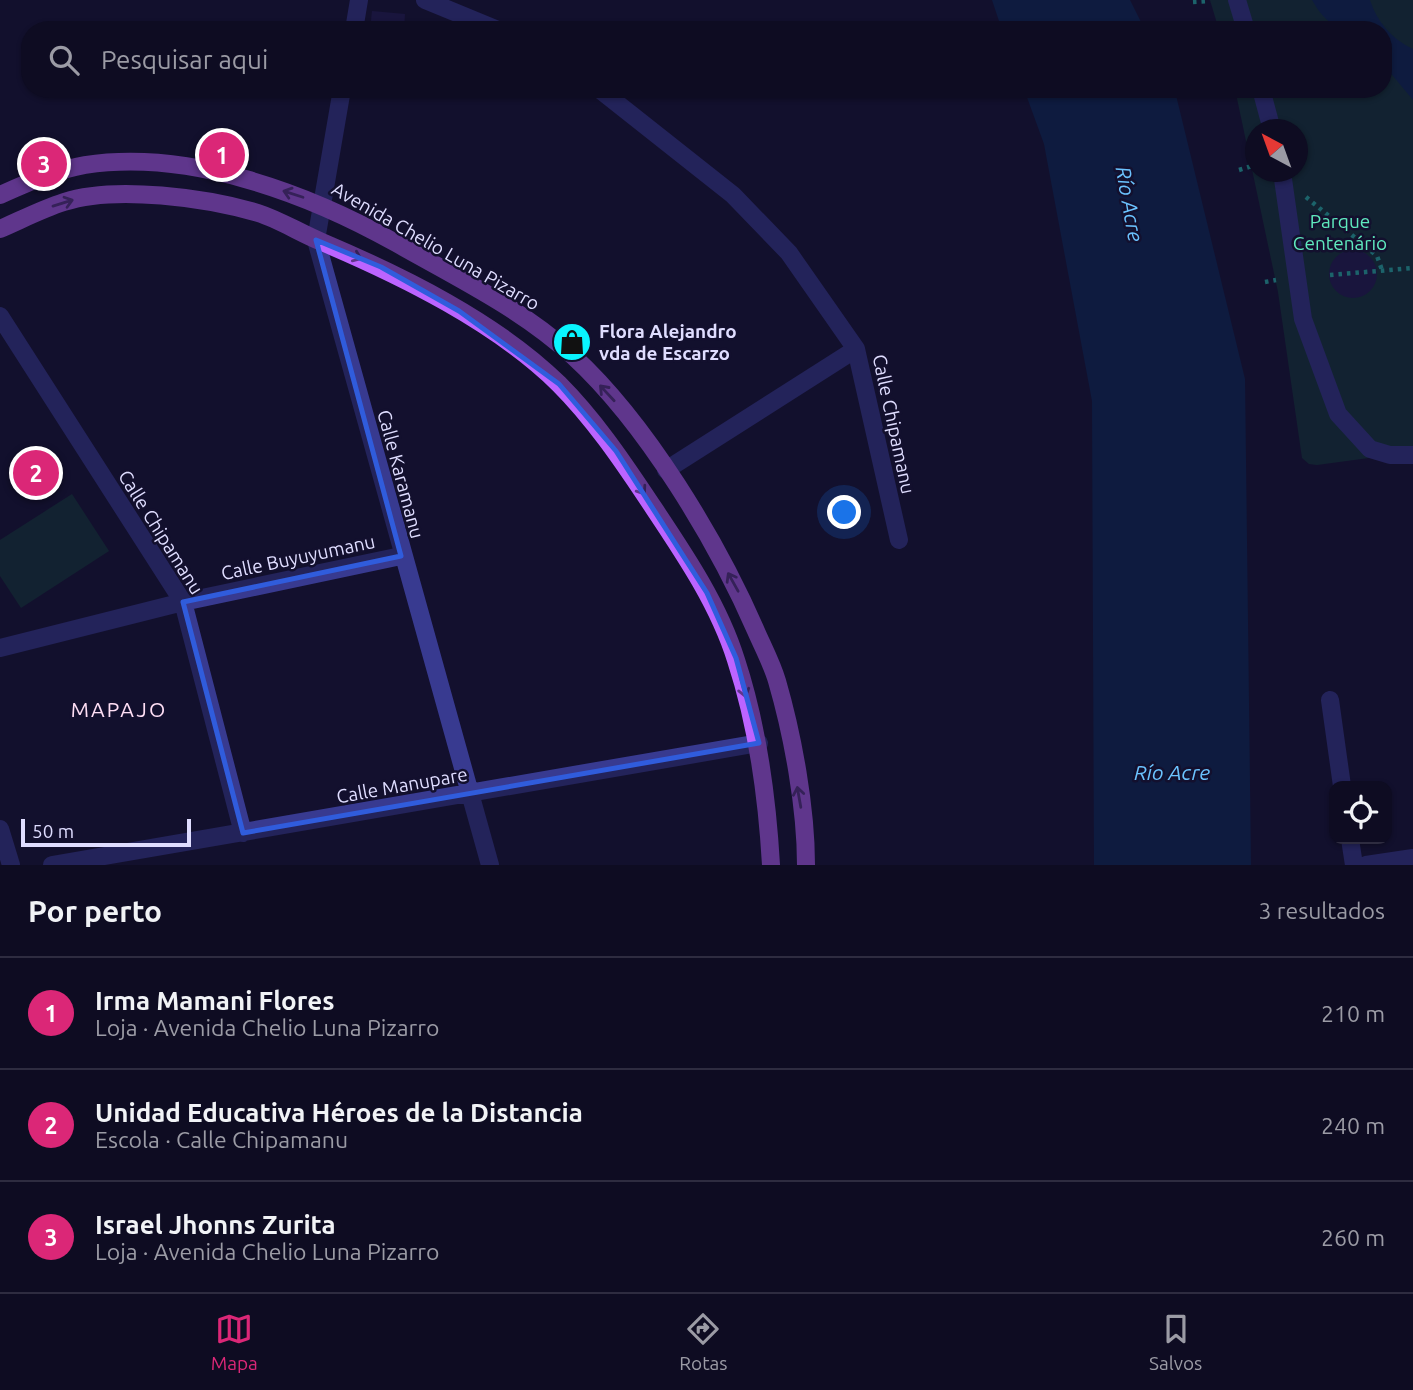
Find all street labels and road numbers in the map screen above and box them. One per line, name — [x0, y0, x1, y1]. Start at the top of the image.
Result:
street label: Avenida Chelio Luna Pizarro — [328, 177, 544, 315]
street label: Calle Chipamanu — [868, 352, 920, 496]
street label: Calle Karamanu — [373, 407, 429, 541]
street label: Calle Chipamanu — [114, 466, 208, 598]
street label: Calle Buyuyumanu — [219, 530, 377, 584]
street label: Calle Manupare — [335, 763, 469, 807]

